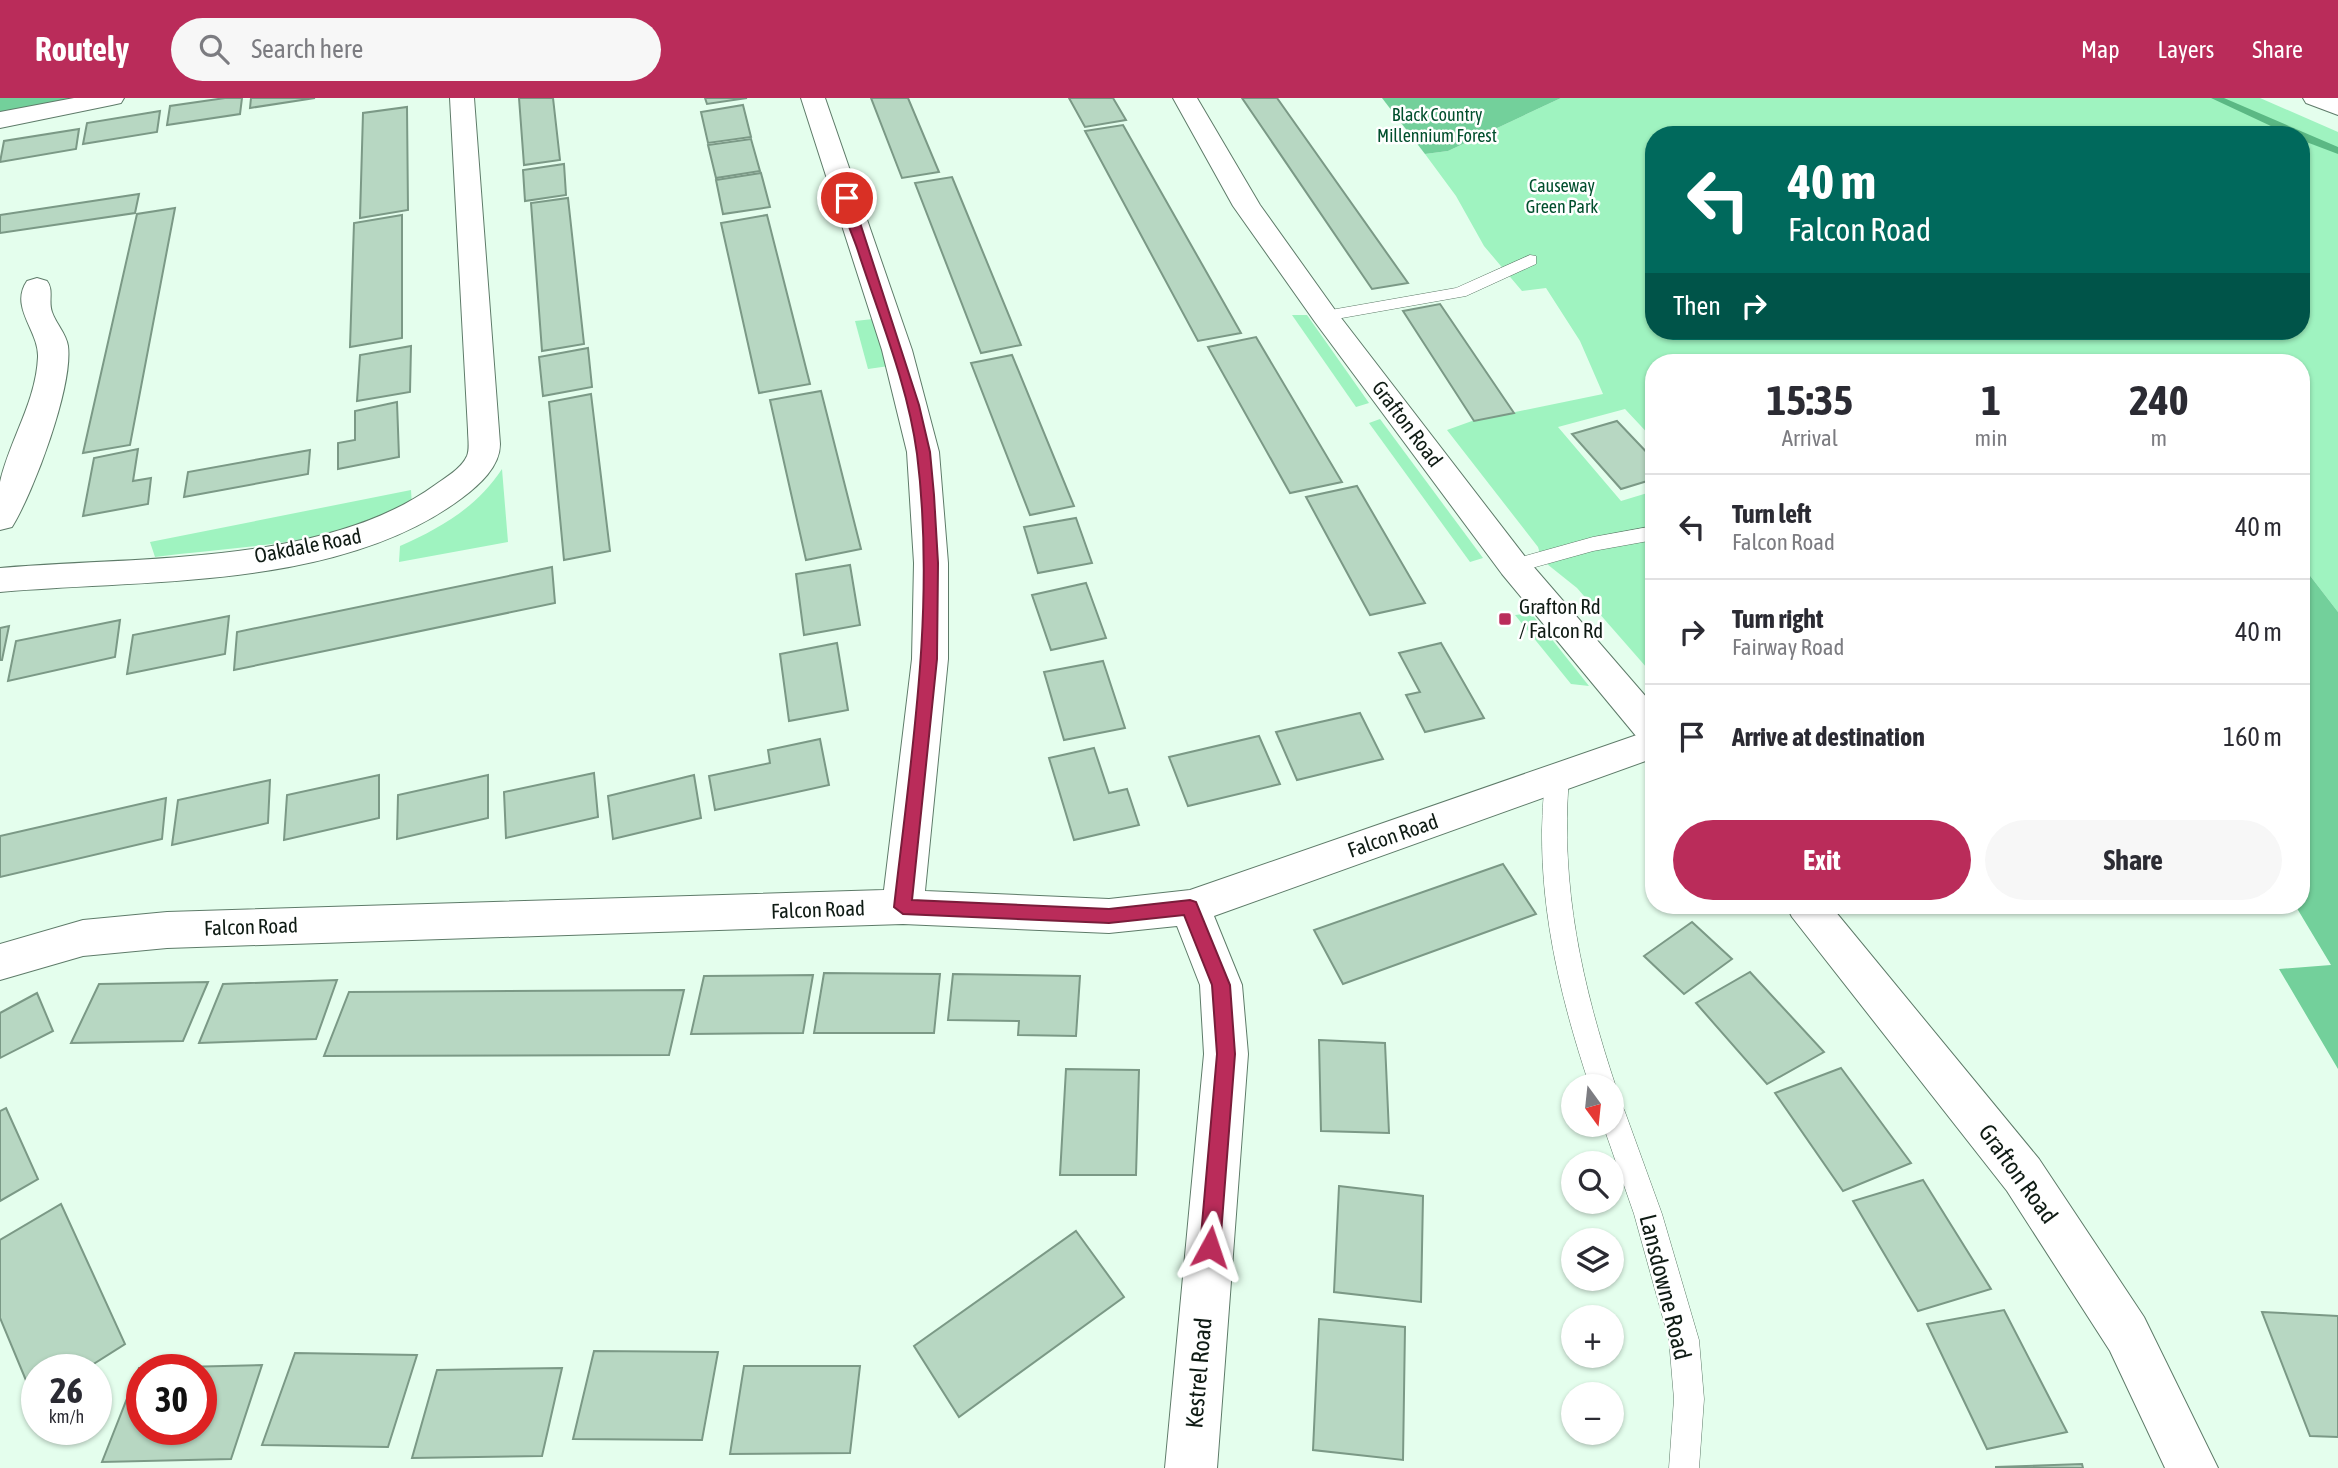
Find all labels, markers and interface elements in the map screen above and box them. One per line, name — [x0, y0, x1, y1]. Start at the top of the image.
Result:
search box — [171, 18, 661, 81]
text: Routely — [35, 30, 129, 68]
icon: search — [195, 30, 233, 68]
text: Search here — [251, 34, 363, 64]
text: Map — [2081, 36, 2120, 63]
text: Layers — [2158, 36, 2214, 63]
text: Share — [2252, 36, 2303, 63]
park label: Black Country Millennium Forest — [1377, 104, 1497, 146]
text: 40 m — [1788, 153, 1876, 209]
icon: left — [1673, 154, 1764, 245]
pin — [817, 168, 877, 228]
park label: Causeway Green Park — [1526, 175, 1598, 217]
icon: arrive — [828, 179, 866, 217]
text: Falcon Road — [1788, 211, 1931, 248]
icon: right — [1735, 287, 1773, 325]
text: Then — [1673, 291, 1721, 321]
street label: Grafton Road — [1368, 376, 1448, 471]
text: 15:35 — [1767, 376, 1853, 424]
text: 1 — [1981, 376, 2001, 424]
text: 240 — [2129, 376, 2188, 424]
text: Arrival — [1782, 425, 1838, 451]
text: min — [1975, 425, 2008, 451]
text: m — [2151, 425, 2167, 451]
text: Turn left — [1732, 499, 1812, 529]
icon: left — [1673, 508, 1711, 546]
text: 40 m — [2235, 512, 2282, 542]
street label: Oakdale Road — [252, 523, 363, 567]
text: Falcon Road — [1732, 529, 1835, 555]
place label: Grafton Rd / Falcon Rd — [1519, 594, 1603, 642]
text: Turn right — [1732, 604, 1823, 634]
marker: Grafton Rd / Falcon Rd — [1497, 611, 1513, 627]
icon: right — [1673, 613, 1711, 651]
text: 40 m — [2235, 617, 2282, 647]
text: Fairway Road — [1732, 634, 1844, 660]
icon: arrive — [1673, 718, 1711, 756]
text: Arrive at destination — [1732, 722, 1925, 752]
text: 160 m — [2223, 722, 2282, 752]
street label: Falcon Road — [1344, 808, 1441, 862]
button: Exit — [1673, 820, 1971, 900]
button: Share — [1985, 820, 2282, 900]
street label: Falcon Road — [771, 895, 865, 923]
street label: Falcon Road — [204, 912, 298, 940]
north arrow — [1561, 1074, 1624, 1138]
map controls — [1561, 1074, 1624, 1445]
street label: Grafton Road — [1973, 1119, 2063, 1228]
button: search — [1561, 1151, 1624, 1214]
position arrow — [1173, 1210, 1247, 1284]
street label: Lansdowne Road — [1634, 1211, 1697, 1362]
button: layers — [1561, 1228, 1624, 1291]
button: + — [1561, 1305, 1624, 1368]
street label: Kestrel Road — [1180, 1316, 1217, 1429]
speed limit sign: 30 — [126, 1354, 217, 1445]
text: 26 — [50, 1370, 83, 1410]
button: − — [1561, 1382, 1624, 1445]
text: km/h — [49, 1406, 84, 1427]

